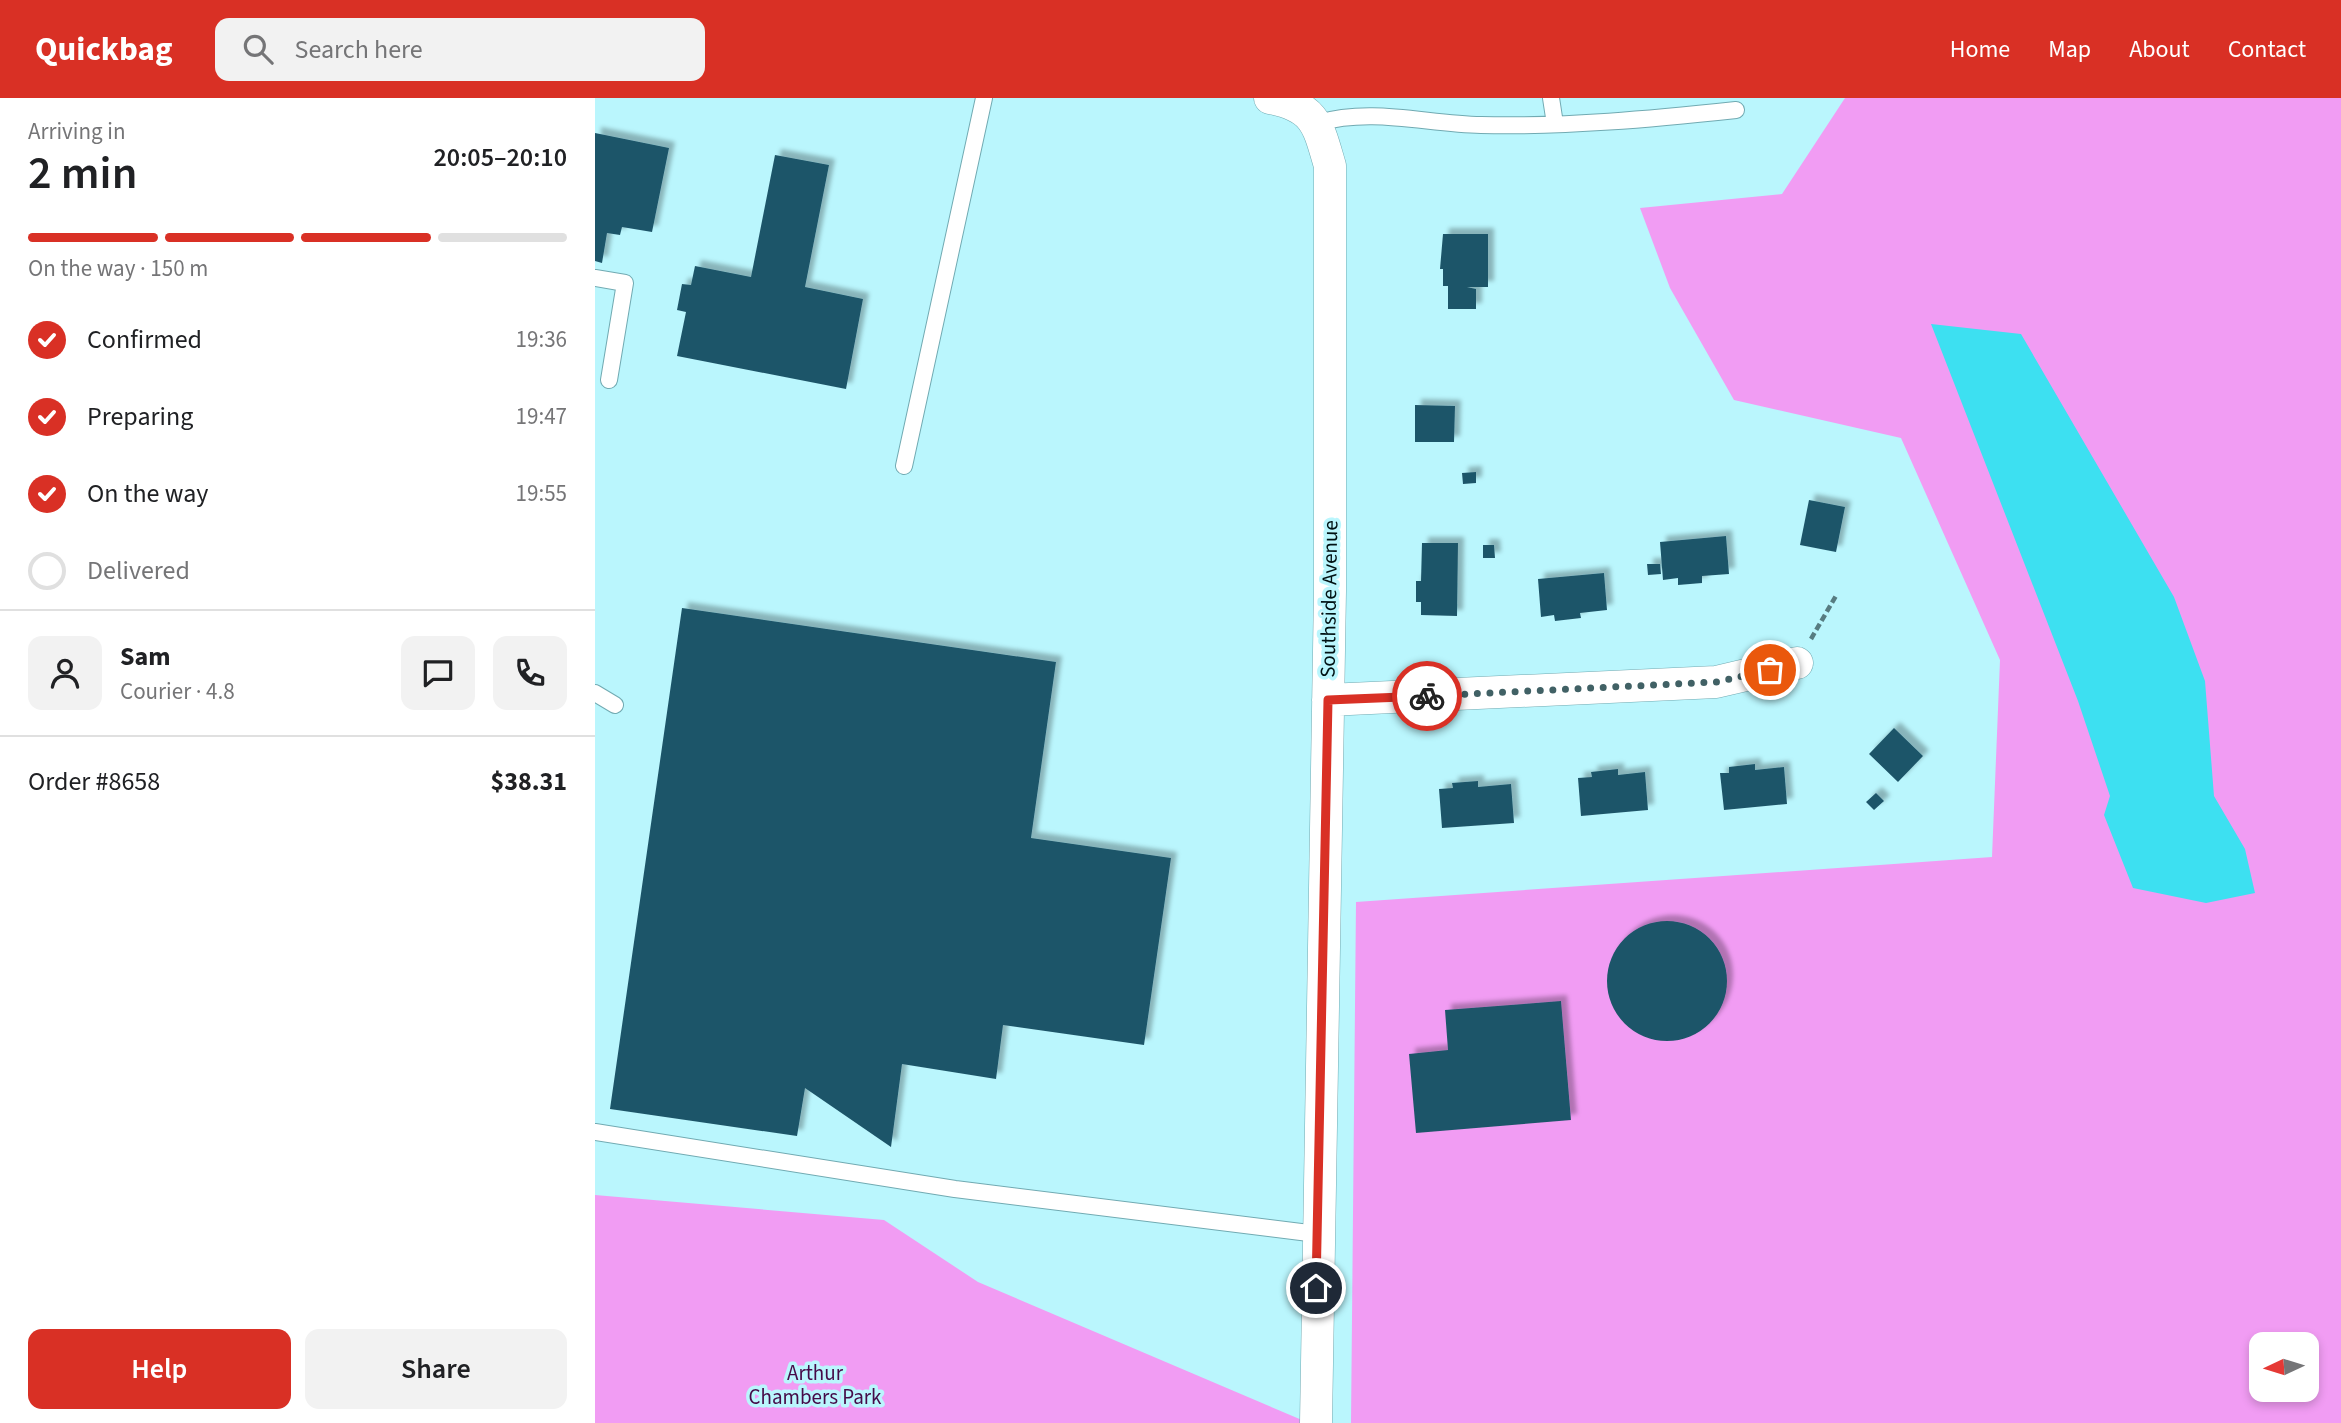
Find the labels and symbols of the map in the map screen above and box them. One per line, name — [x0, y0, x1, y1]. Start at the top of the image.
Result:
street label: Southside Avenue — [1313, 520, 1345, 678]
pin — [1740, 640, 1800, 700]
courier — [1392, 661, 1462, 731]
pin — [1286, 1258, 1346, 1318]
north arrow — [2249, 1332, 2319, 1402]
park label: Arthur Chambers Park — [749, 1358, 882, 1412]

